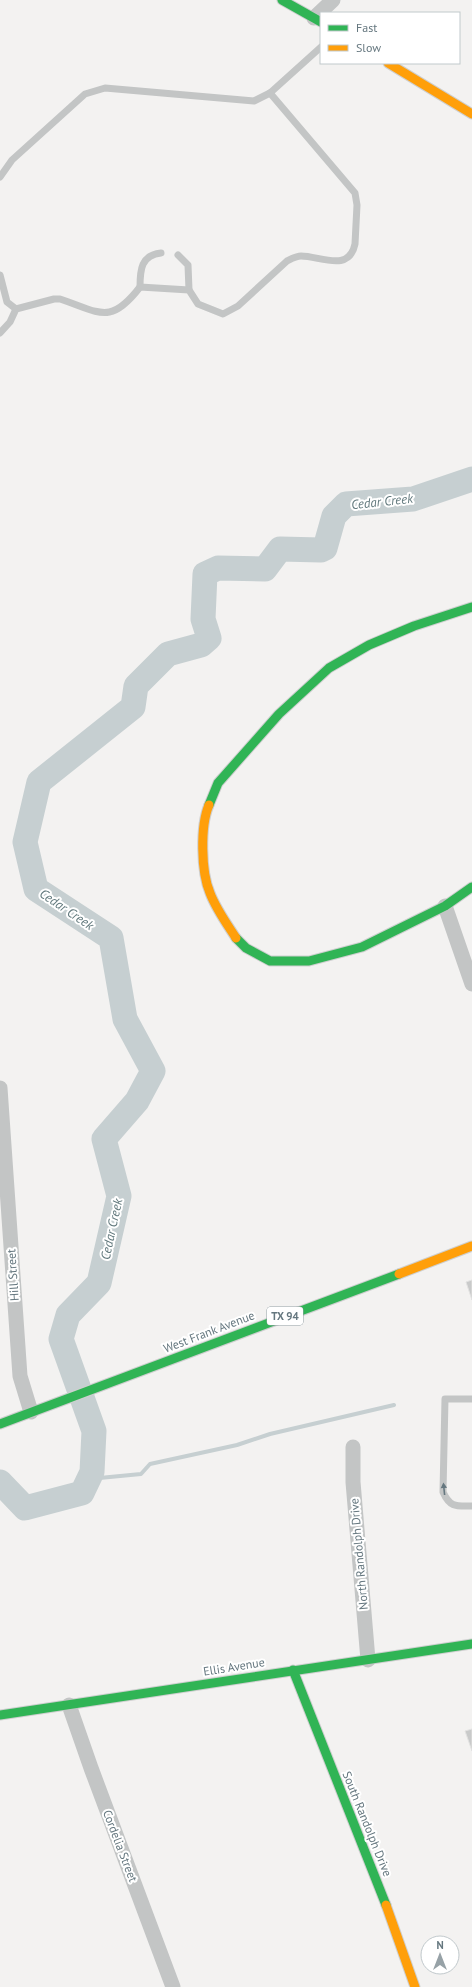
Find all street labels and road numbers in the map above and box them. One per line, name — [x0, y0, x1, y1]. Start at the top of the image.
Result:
street label: Hill Street — [3, 1249, 22, 1302]
street label: West Frank Avenue — [161, 1307, 256, 1356]
road number: TX 94 — [267, 1307, 303, 1325]
street label: North Randolph Drive — [346, 1498, 371, 1610]
street label: Ellis Avenue — [202, 1654, 266, 1679]
street label: South Randolph Drive — [339, 1769, 395, 1879]
street label: Cordelia Street — [100, 1808, 141, 1884]

